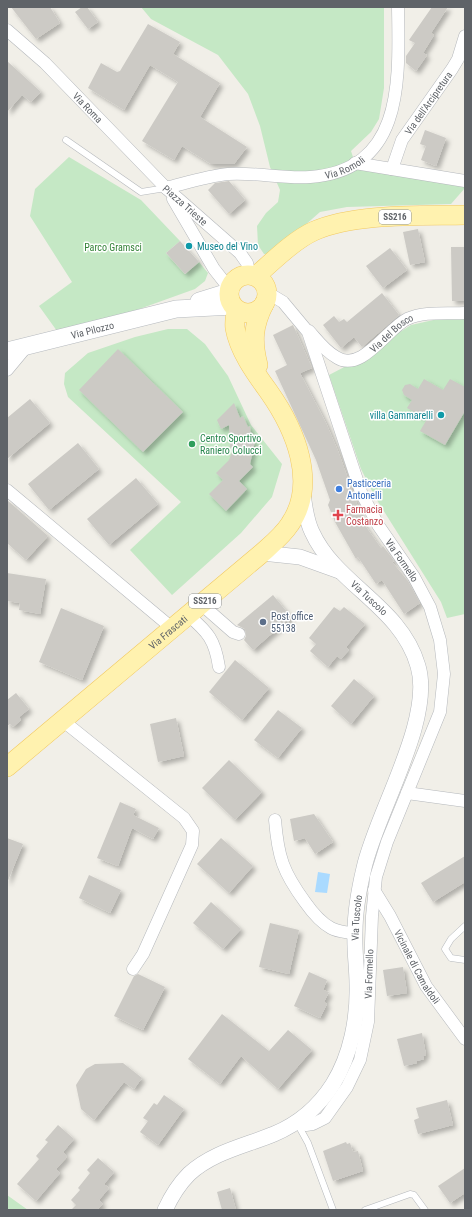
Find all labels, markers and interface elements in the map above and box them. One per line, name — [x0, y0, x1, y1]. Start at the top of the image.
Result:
street label: Via dell'Arcipretura — [402, 69, 454, 136]
street label: Via Roma — [71, 90, 105, 125]
street label: Via Romoli — [324, 154, 367, 180]
street label: Piazza Trieste — [161, 183, 210, 228]
road number: SS216 — [379, 210, 411, 224]
marker: Museo del Vino — [184, 241, 194, 251]
place label: Museo del Vino — [197, 241, 258, 252]
park label: Parco Gramsci — [84, 242, 142, 253]
street label: Via del Bosco — [367, 312, 415, 354]
street label: Via Pilozzo — [70, 319, 115, 340]
place label: villa Gammarelli — [370, 410, 433, 421]
marker: villa Gammarelli — [436, 410, 446, 420]
place label: Centro Sportivo Raniero Colucci — [200, 433, 262, 456]
marker: Centro Sportivo Raniero Colucci — [187, 439, 197, 449]
place label: Pasticceria Antonelli — [347, 478, 391, 501]
marker: Pasticceria Antonelli — [334, 484, 344, 494]
place label: Farmacia Costanzo — [346, 504, 383, 527]
marker: Farmacia Costanzo — [333, 510, 343, 520]
street label: Via Formello — [384, 537, 421, 583]
street label: Via Tuscolo — [348, 578, 390, 618]
road number: SS216 — [189, 594, 221, 608]
place label: Post office 55138 — [271, 611, 313, 634]
street label: Via Frascati — [146, 613, 189, 651]
marker: Post office 55138 — [258, 617, 268, 627]
street label: Via Tuscolo — [349, 894, 364, 941]
street label: Vicinale di Camaldoli — [392, 928, 442, 1006]
street label: Via Formello — [363, 949, 375, 999]

